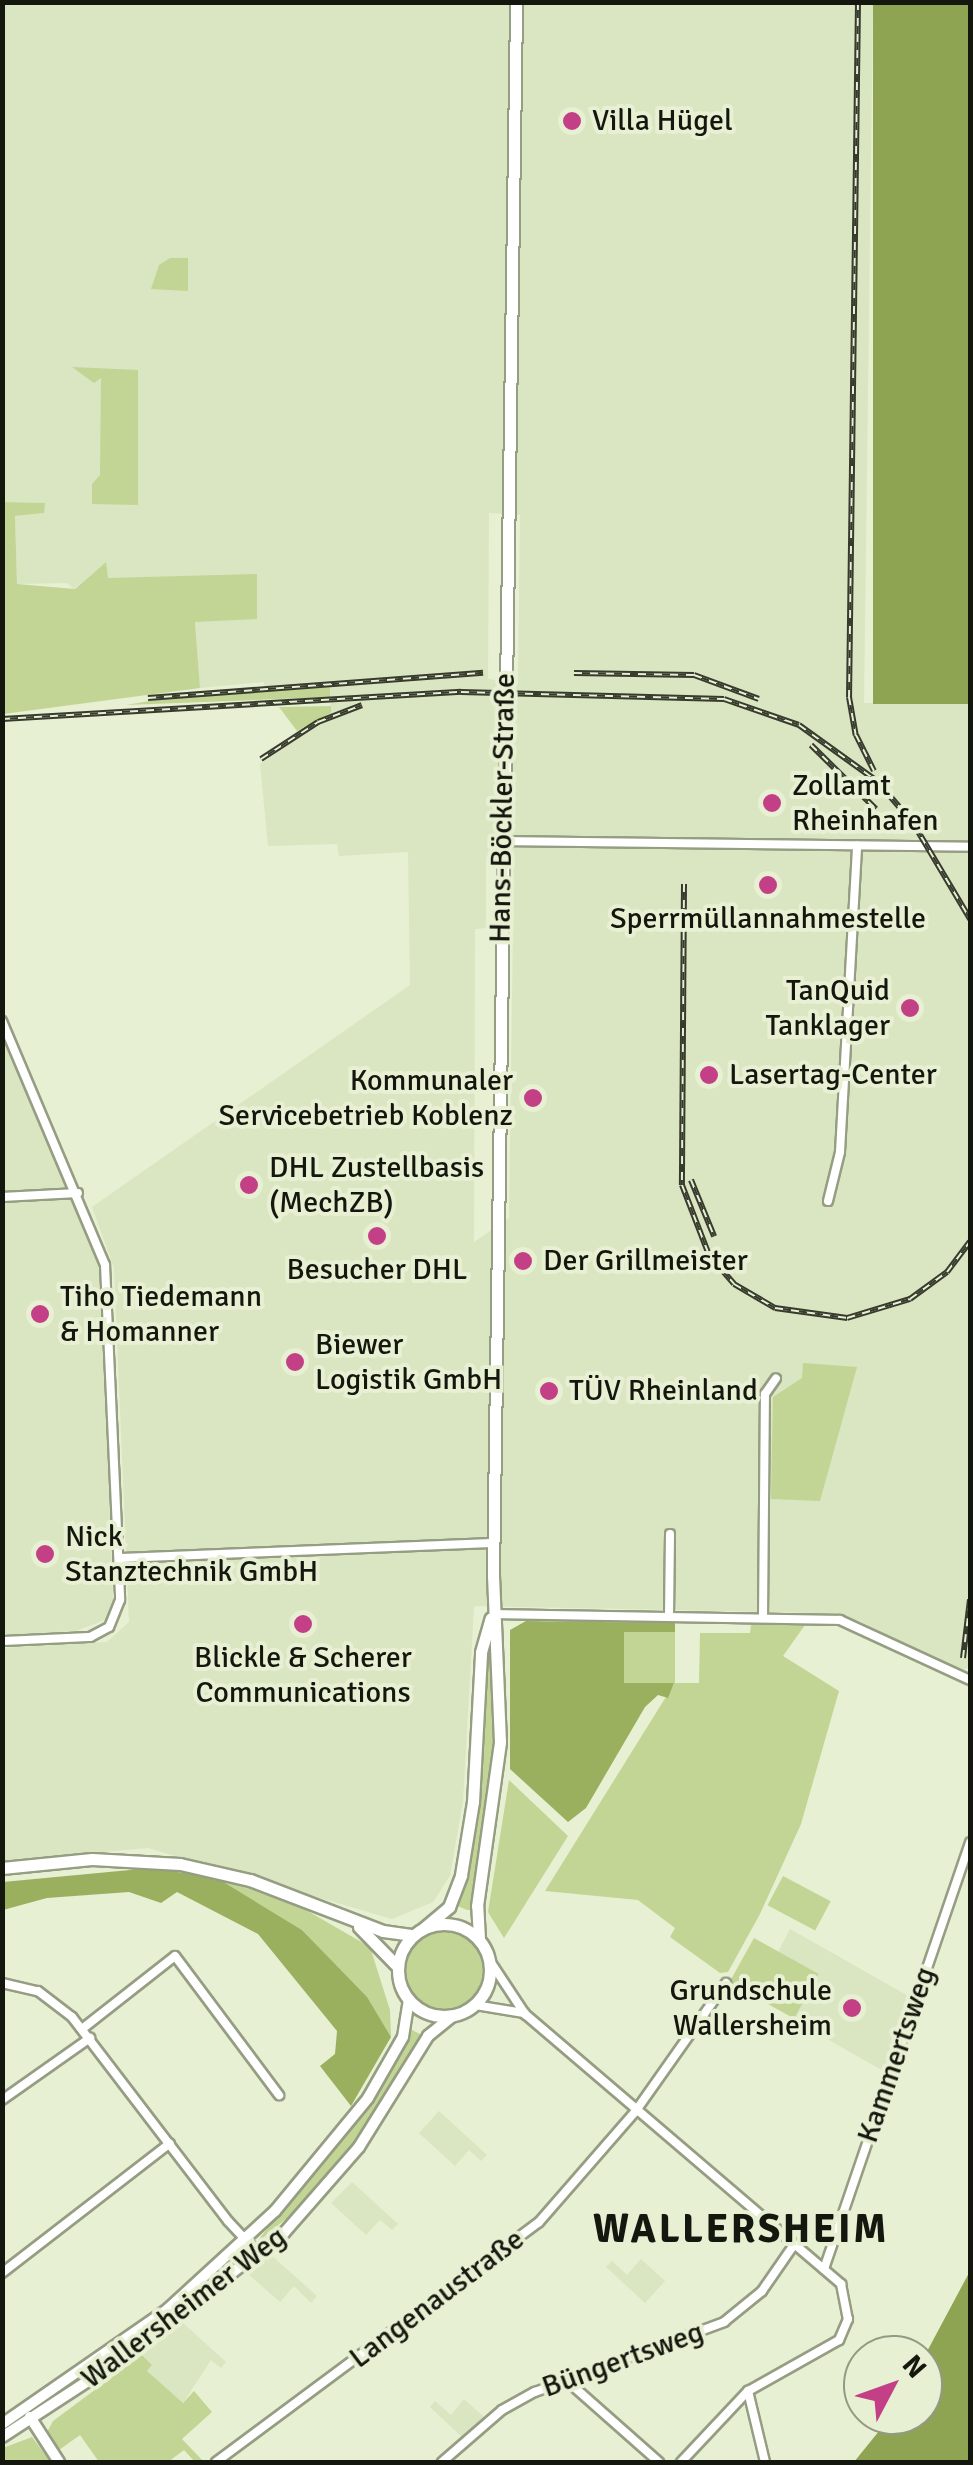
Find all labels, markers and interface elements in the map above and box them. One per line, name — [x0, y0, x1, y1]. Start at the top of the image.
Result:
place label: Villa Hügel — [592, 103, 733, 139]
marker: Villa Hügel — [561, 110, 583, 132]
street label: Hans-Böckler-Straße — [483, 673, 523, 943]
place label: Zollamt Rheinhafen — [792, 768, 939, 838]
marker: Zollamt Rheinhafen — [761, 792, 783, 814]
marker: Sperrmüllannahmestelle — [757, 874, 779, 896]
place label: Sperrmüllannahmestelle — [610, 901, 926, 937]
place label: TanQuid Tanklager — [765, 973, 890, 1044]
marker: TanQuid Tanklager — [899, 997, 921, 1019]
place label: Lasertag-Center — [729, 1057, 937, 1093]
place label: Kommunaler Servicebetrieb Koblenz — [218, 1063, 513, 1134]
marker: Lasertag-Center — [698, 1064, 720, 1086]
marker: Kommunaler Servicebetrieb Koblenz — [522, 1087, 544, 1109]
place label: DHL Zustellbasis (MechZB) — [269, 1150, 484, 1220]
marker: DHL Zustellbasis (MechZB) — [238, 1174, 260, 1196]
marker: Besucher DHL — [366, 1225, 388, 1247]
place label: Der Grillmeister — [543, 1243, 748, 1279]
marker: Der Grillmeister — [512, 1250, 534, 1272]
place label: Besucher DHL — [287, 1252, 467, 1288]
place label: Tiho Tiedemann & Homanner — [60, 1279, 262, 1350]
marker: Tiho Tiedemann & Homanner — [29, 1303, 51, 1325]
place label: Biewer Logistik GmbH — [315, 1327, 502, 1398]
marker: Biewer Logistik GmbH — [284, 1351, 306, 1373]
place label: TÜV Rheinland — [569, 1373, 758, 1409]
marker: TÜV Rheinland — [538, 1380, 560, 1402]
place label: Nick Stanztechnik GmbH — [65, 1519, 318, 1590]
marker: Nick Stanztechnik GmbH — [34, 1543, 56, 1565]
marker: Blickle & Scherer Communications — [292, 1613, 314, 1635]
place label: Blickle & Scherer Communications — [194, 1640, 412, 1710]
street label: Kammertsweg — [850, 1962, 944, 2148]
place label: Grundschule Wallersheim — [669, 1973, 832, 2044]
marker: Grundschule Wallersheim — [841, 1997, 863, 2019]
district label: WALLERSHEIM — [593, 2205, 889, 2253]
street label: Wallersheimer Weg — [75, 2219, 293, 2397]
street label: Langenaustraße — [343, 2222, 531, 2376]
street label: Büngertsweg — [537, 2314, 709, 2406]
north arrow — [843, 2335, 943, 2435]
text: N — [895, 2348, 933, 2385]

